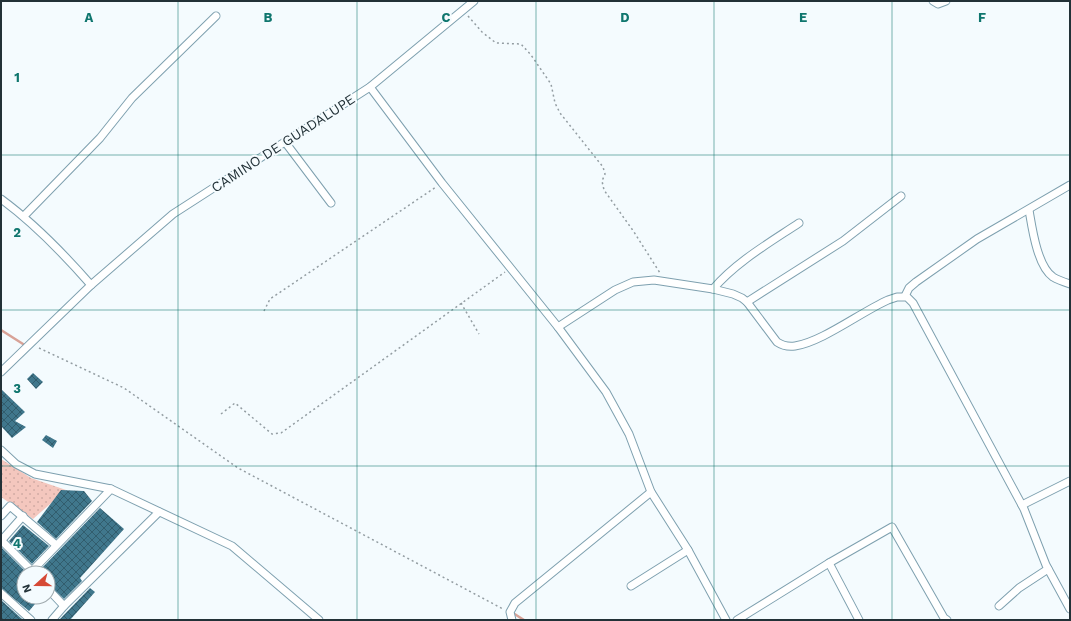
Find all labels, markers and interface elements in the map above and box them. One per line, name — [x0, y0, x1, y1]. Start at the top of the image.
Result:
text: A — [85, 10, 94, 25]
text: B — [264, 10, 273, 25]
text: C — [442, 10, 451, 25]
text: D — [620, 10, 630, 25]
text: E — [799, 10, 807, 25]
text: F — [978, 10, 986, 25]
text: 1 — [14, 70, 20, 85]
street label: CAMINO DE GUADALUPE — [208, 91, 358, 195]
text: 2 — [13, 225, 21, 240]
text: 3 — [13, 381, 21, 396]
text: 4 — [13, 536, 22, 551]
north arrow — [16, 565, 56, 605]
text: N — [20, 582, 35, 595]

